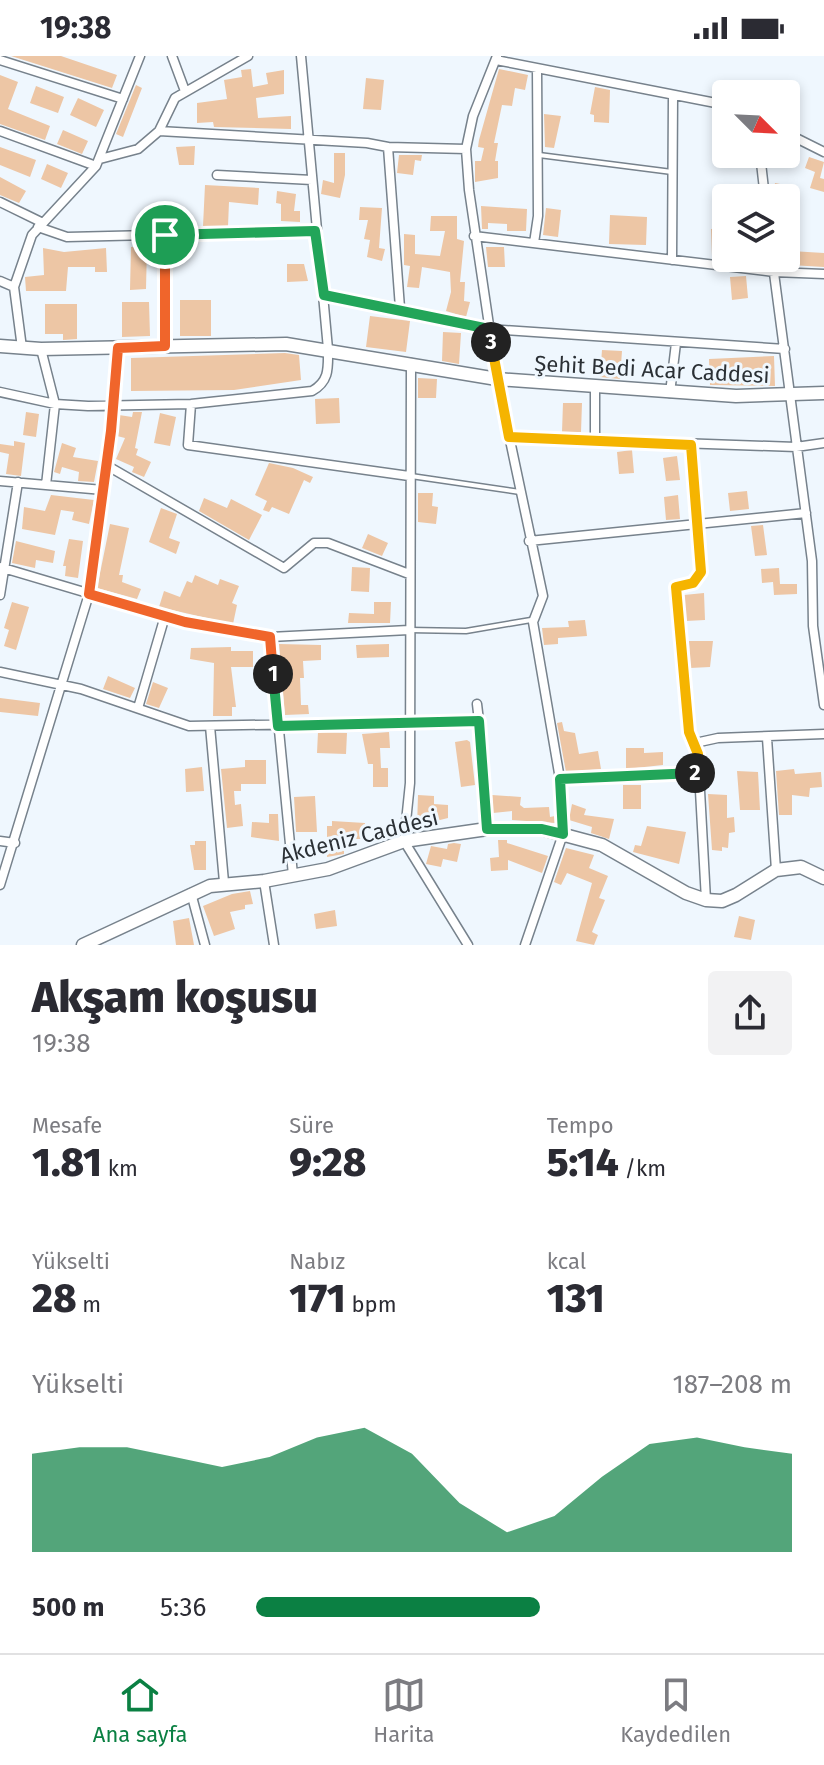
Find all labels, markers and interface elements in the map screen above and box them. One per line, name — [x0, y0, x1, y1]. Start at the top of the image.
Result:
text: 19:38 — [40, 10, 111, 46]
north arrow — [712, 80, 800, 168]
map controls — [712, 80, 800, 272]
button: layers — [712, 184, 800, 272]
pin — [131, 201, 199, 269]
icon: arrive — [143, 213, 187, 257]
pin: 3 — [471, 322, 511, 362]
text: 3 — [485, 328, 497, 355]
street label: Şehit Bedi Acar Caddesi — [534, 350, 770, 389]
pin: 1 — [253, 654, 293, 694]
text: 1 — [268, 660, 278, 687]
pin: 2 — [675, 753, 715, 793]
text: 2 — [689, 759, 701, 786]
street label: Akdeniz Caddesi — [277, 804, 441, 869]
text: Akşam koşusu — [32, 971, 318, 1024]
button: share — [708, 971, 792, 1055]
text: 19:38 — [32, 1028, 91, 1059]
text: Mesafe — [32, 1112, 102, 1139]
text: Süre — [289, 1112, 334, 1139]
text: Tempo — [547, 1112, 614, 1139]
text: 1.81 — [32, 1139, 102, 1187]
text: 9:28 — [289, 1139, 366, 1187]
text: 5:14 — [547, 1139, 619, 1187]
text: km — [102, 1155, 138, 1182]
text: /km — [619, 1155, 666, 1182]
text: Yükselti — [32, 1248, 110, 1275]
text: Nabız — [289, 1248, 345, 1275]
text: kcal — [547, 1248, 586, 1275]
text: 28 — [32, 1275, 77, 1323]
text: 171 — [289, 1275, 346, 1323]
text: 131 — [547, 1275, 605, 1323]
text: m — [77, 1291, 101, 1318]
text: bpm — [346, 1291, 397, 1318]
text: Yükselti — [32, 1369, 124, 1400]
text: 187–208 m — [672, 1369, 792, 1400]
text: 500 m — [32, 1592, 105, 1623]
text: 5:36 — [160, 1592, 206, 1623]
tab: Ana sayfa — [93, 1673, 188, 1748]
tab: Harita — [373, 1673, 435, 1748]
tab: Kaydedilen — [620, 1673, 731, 1748]

